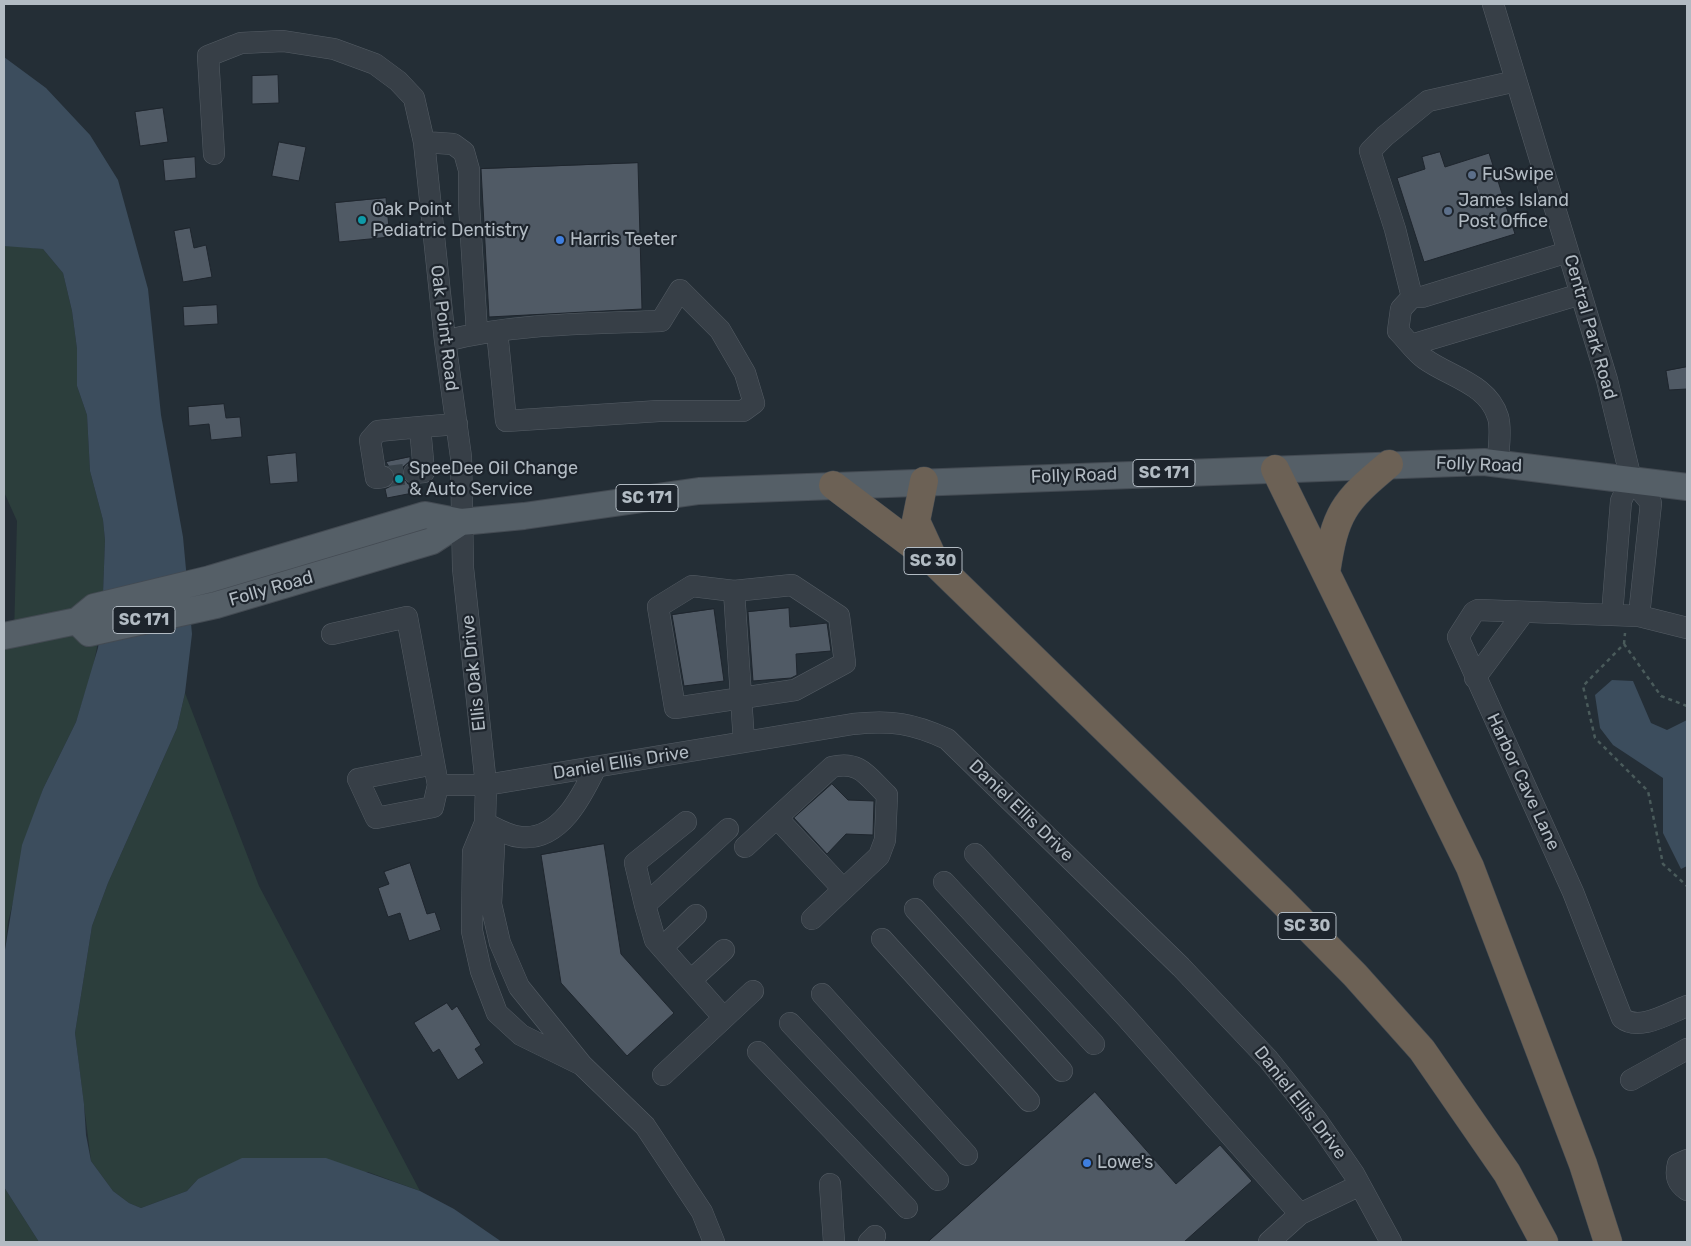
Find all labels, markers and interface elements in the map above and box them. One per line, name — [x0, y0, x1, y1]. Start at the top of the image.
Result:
place label: FuSwipe — [1482, 164, 1554, 186]
marker: FuSwipe — [1466, 169, 1478, 181]
place label: James Island Post Office — [1458, 190, 1569, 232]
place label: Oak Point Pediatric Dentistry — [372, 199, 529, 242]
marker: James Island Post Office — [1442, 205, 1454, 217]
marker: Oak Point Pediatric Dentistry — [356, 214, 368, 226]
place label: Harris Teeter — [570, 229, 677, 251]
marker: Harris Teeter — [554, 234, 566, 246]
street label: Central Park Road — [1559, 252, 1621, 402]
street label: Oak Point Road — [426, 264, 462, 392]
street label: Folly Road — [1435, 453, 1523, 477]
place label: SpeeDee Oil Change & Auto Service — [409, 458, 578, 500]
road number: SC 171 — [1133, 459, 1195, 486]
street label: Folly Road — [1030, 464, 1118, 488]
marker: SpeeDee Oil Change & Auto Service — [393, 473, 405, 485]
road number: SC 171 — [616, 484, 678, 512]
road number: SC 30 — [904, 548, 962, 574]
street label: Folly Road — [227, 567, 315, 611]
road number: SC 171 — [113, 606, 175, 634]
street label: Ellis Oak Drive — [457, 614, 491, 732]
street label: Harbor Cave Lane — [1482, 710, 1564, 854]
street label: Daniel Ellis Drive — [551, 742, 691, 784]
street label: Daniel Ellis Drive — [964, 756, 1078, 866]
road number: SC 30 — [1278, 912, 1336, 939]
street label: Daniel Ellis Drive — [1249, 1042, 1351, 1164]
place label: Lowe's — [1097, 1152, 1154, 1174]
marker: Lowe's — [1081, 1157, 1093, 1169]

